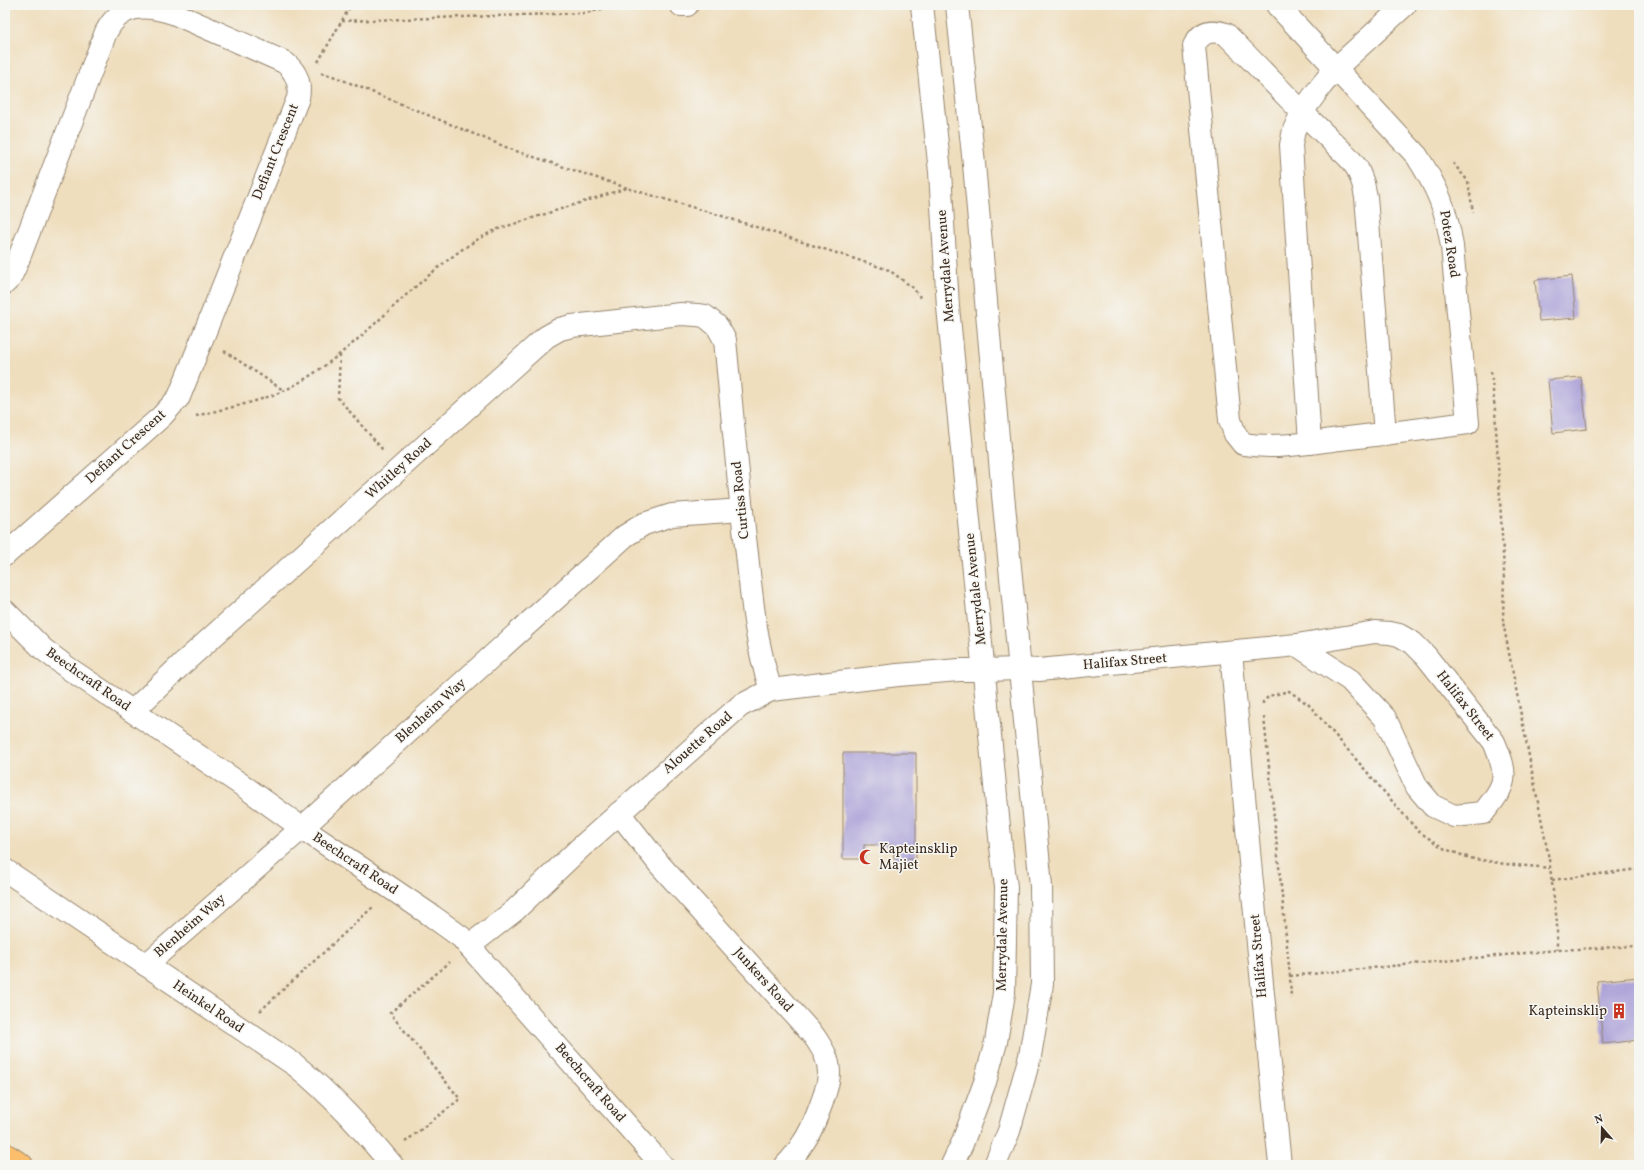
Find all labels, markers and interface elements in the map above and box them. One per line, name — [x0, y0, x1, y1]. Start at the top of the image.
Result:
street label: Defiant Crescent — [248, 101, 304, 203]
street label: Merrydale Avenue — [933, 209, 959, 323]
street label: Potez Road — [1434, 209, 1464, 279]
street label: Defiant Crescent — [82, 406, 170, 488]
street label: Whitley Road — [362, 434, 437, 504]
street label: Curtiss Road — [727, 460, 755, 540]
street label: Merrydale Avenue — [961, 532, 991, 646]
street label: Beechcraft Road — [42, 644, 134, 716]
street label: Halifax Street — [1082, 649, 1168, 675]
street label: Halifax Street — [1432, 667, 1498, 745]
street label: Blenheim Way — [392, 674, 471, 748]
street label: Alouette Road — [659, 707, 737, 779]
street label: Beechcraft Road — [308, 828, 402, 900]
place label: Kapteinsklip Majiet — [879, 840, 958, 875]
mosque icon: Kapteinsklip Majiet — [858, 848, 876, 866]
street label: Merrydale Avenue — [993, 878, 1013, 992]
street label: Blenheim Way — [150, 889, 230, 962]
street label: Halifax Street — [1246, 913, 1272, 999]
street label: Junkers Road — [729, 943, 797, 1017]
street label: Heinkel Road — [169, 976, 248, 1038]
place label: Kapteinsklip — [1528, 1002, 1607, 1021]
building icon: Kapteinsklip — [1610, 1002, 1628, 1020]
street label: Beechcraft Road — [550, 1039, 630, 1127]
north arrow — [1582, 1108, 1622, 1148]
text: N — [1593, 1112, 1605, 1128]

